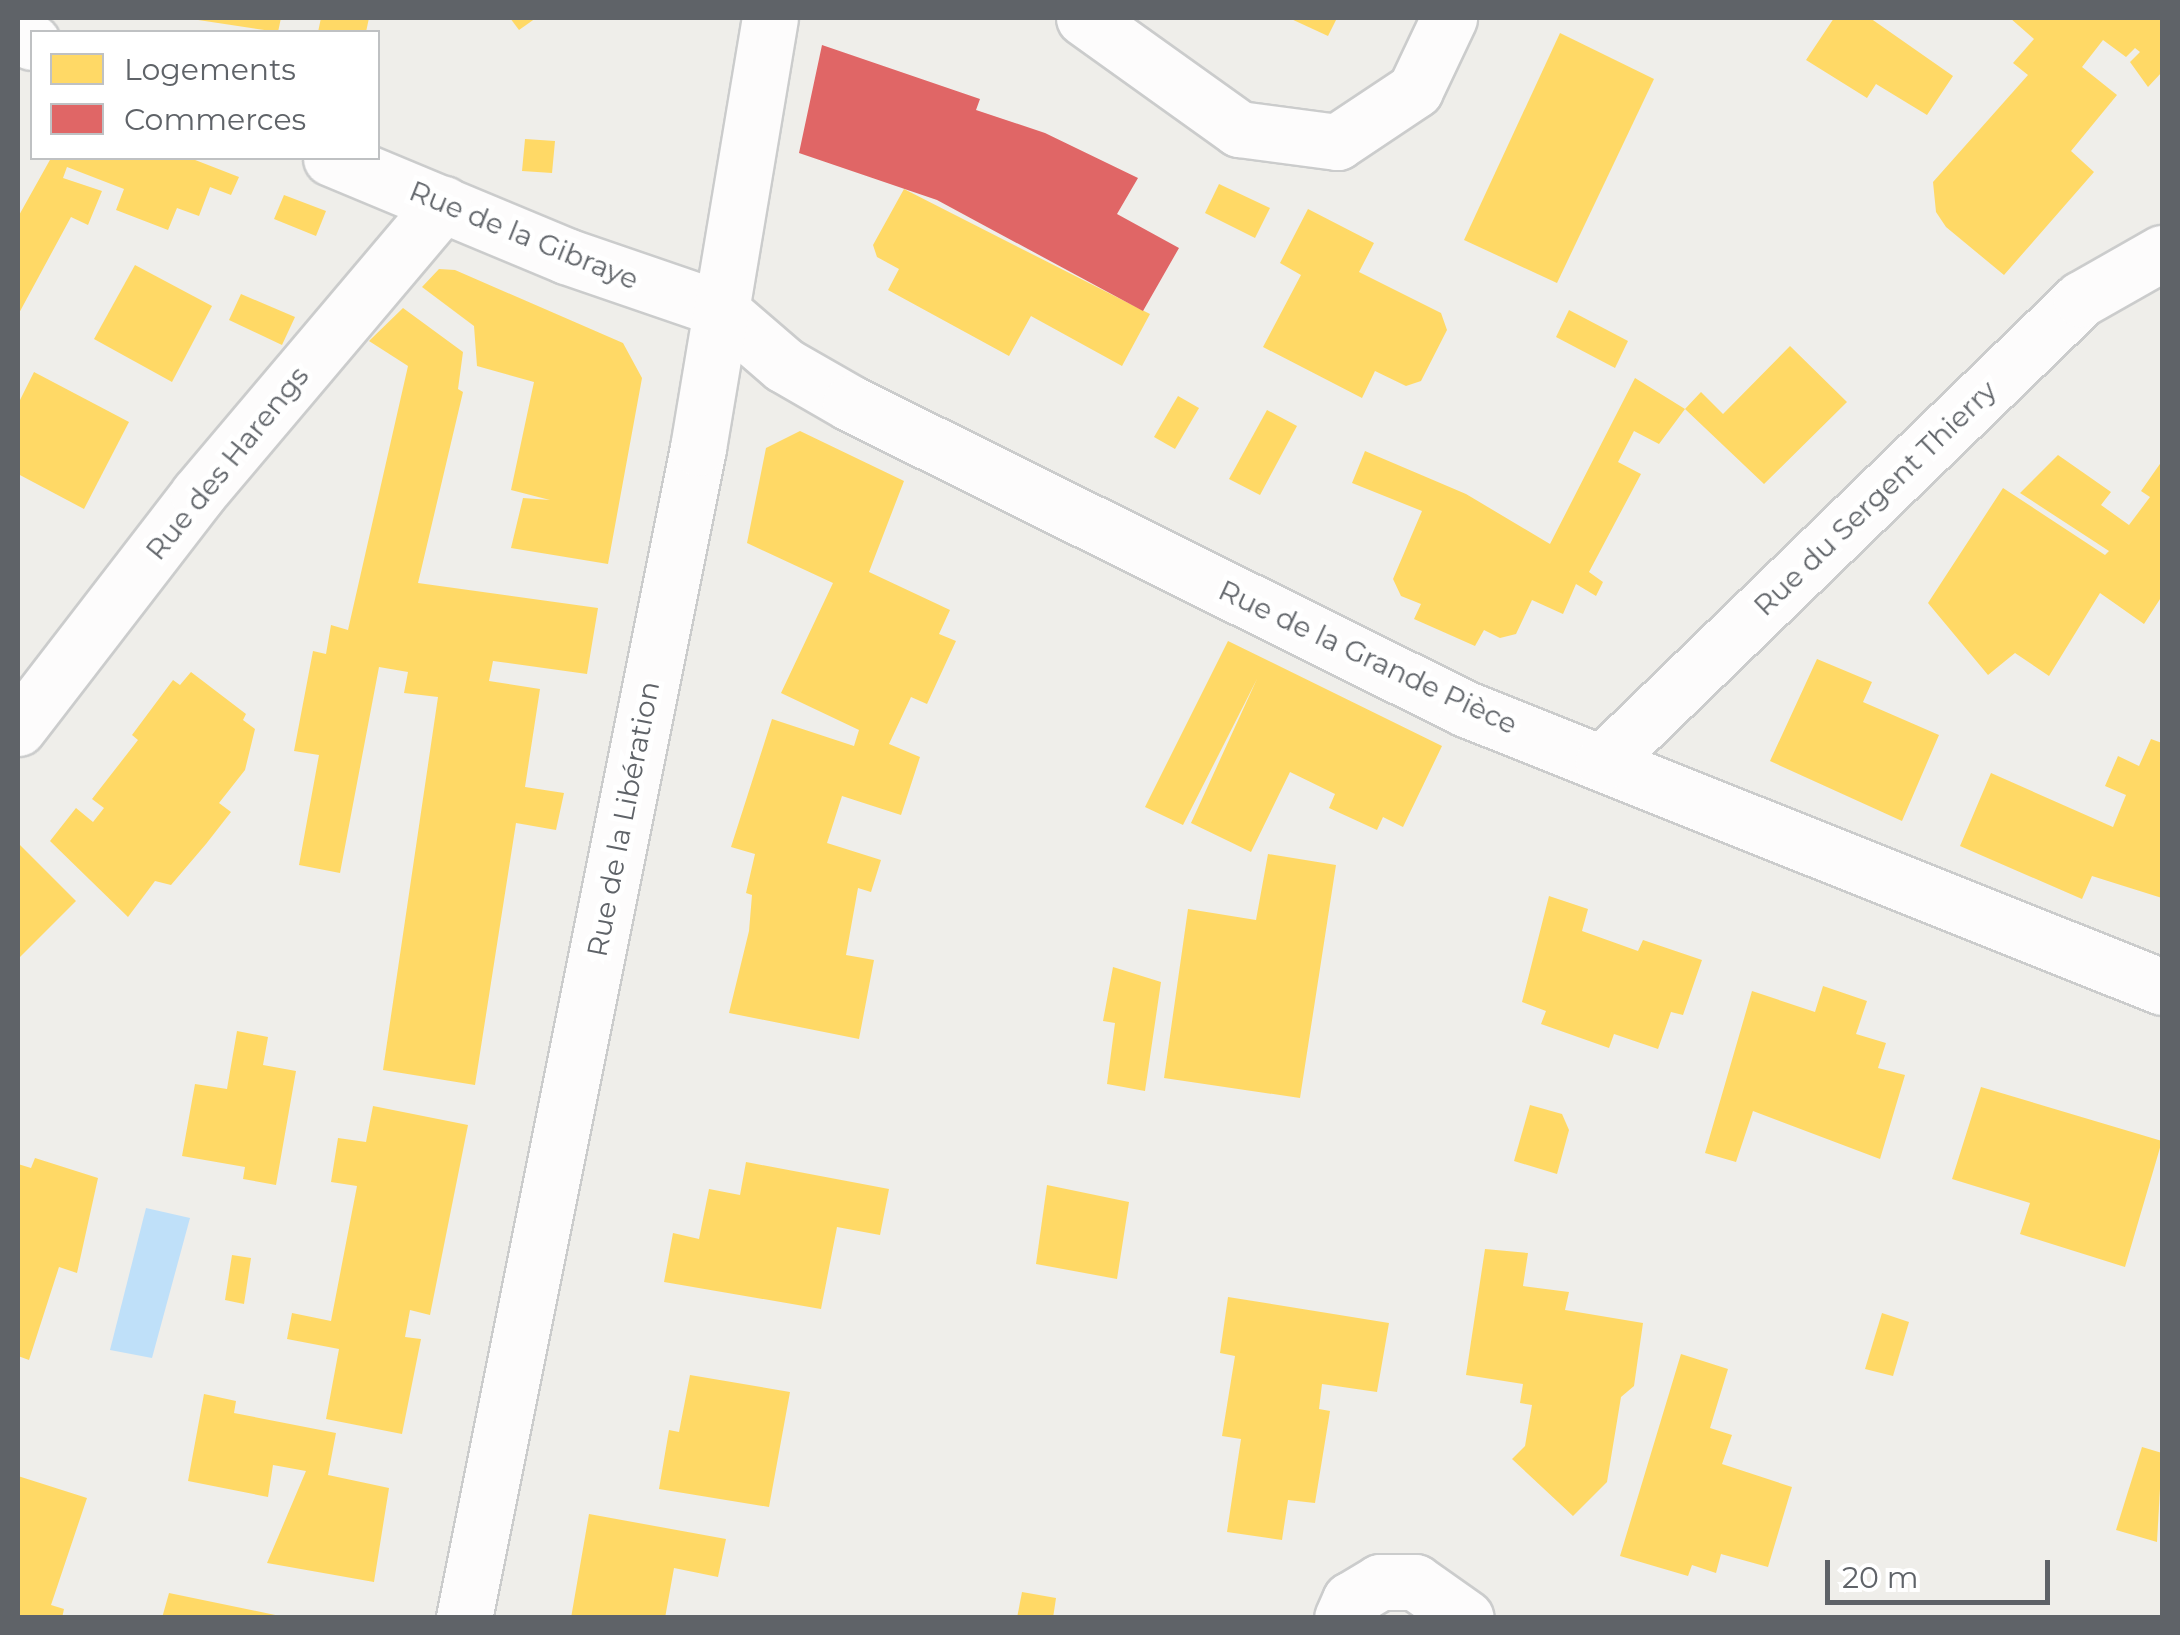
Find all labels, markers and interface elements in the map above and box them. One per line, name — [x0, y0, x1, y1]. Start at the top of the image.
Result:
legend — [30, 30, 380, 160]
text: Logements — [124, 51, 296, 88]
text: Commerces — [124, 101, 306, 138]
street label: Rue de la Gibraye — [405, 174, 643, 296]
street label: Rue des Harengs — [139, 360, 315, 566]
street label: Rue du Sergent Thierry — [1747, 373, 2003, 623]
street label: Rue de la Grande Pièce — [1213, 573, 1523, 741]
street label: Rue de la Libération — [580, 678, 666, 960]
scale bar — [1830, 1540, 2055, 1602]
text: 20 m — [1842, 1559, 1919, 1596]

